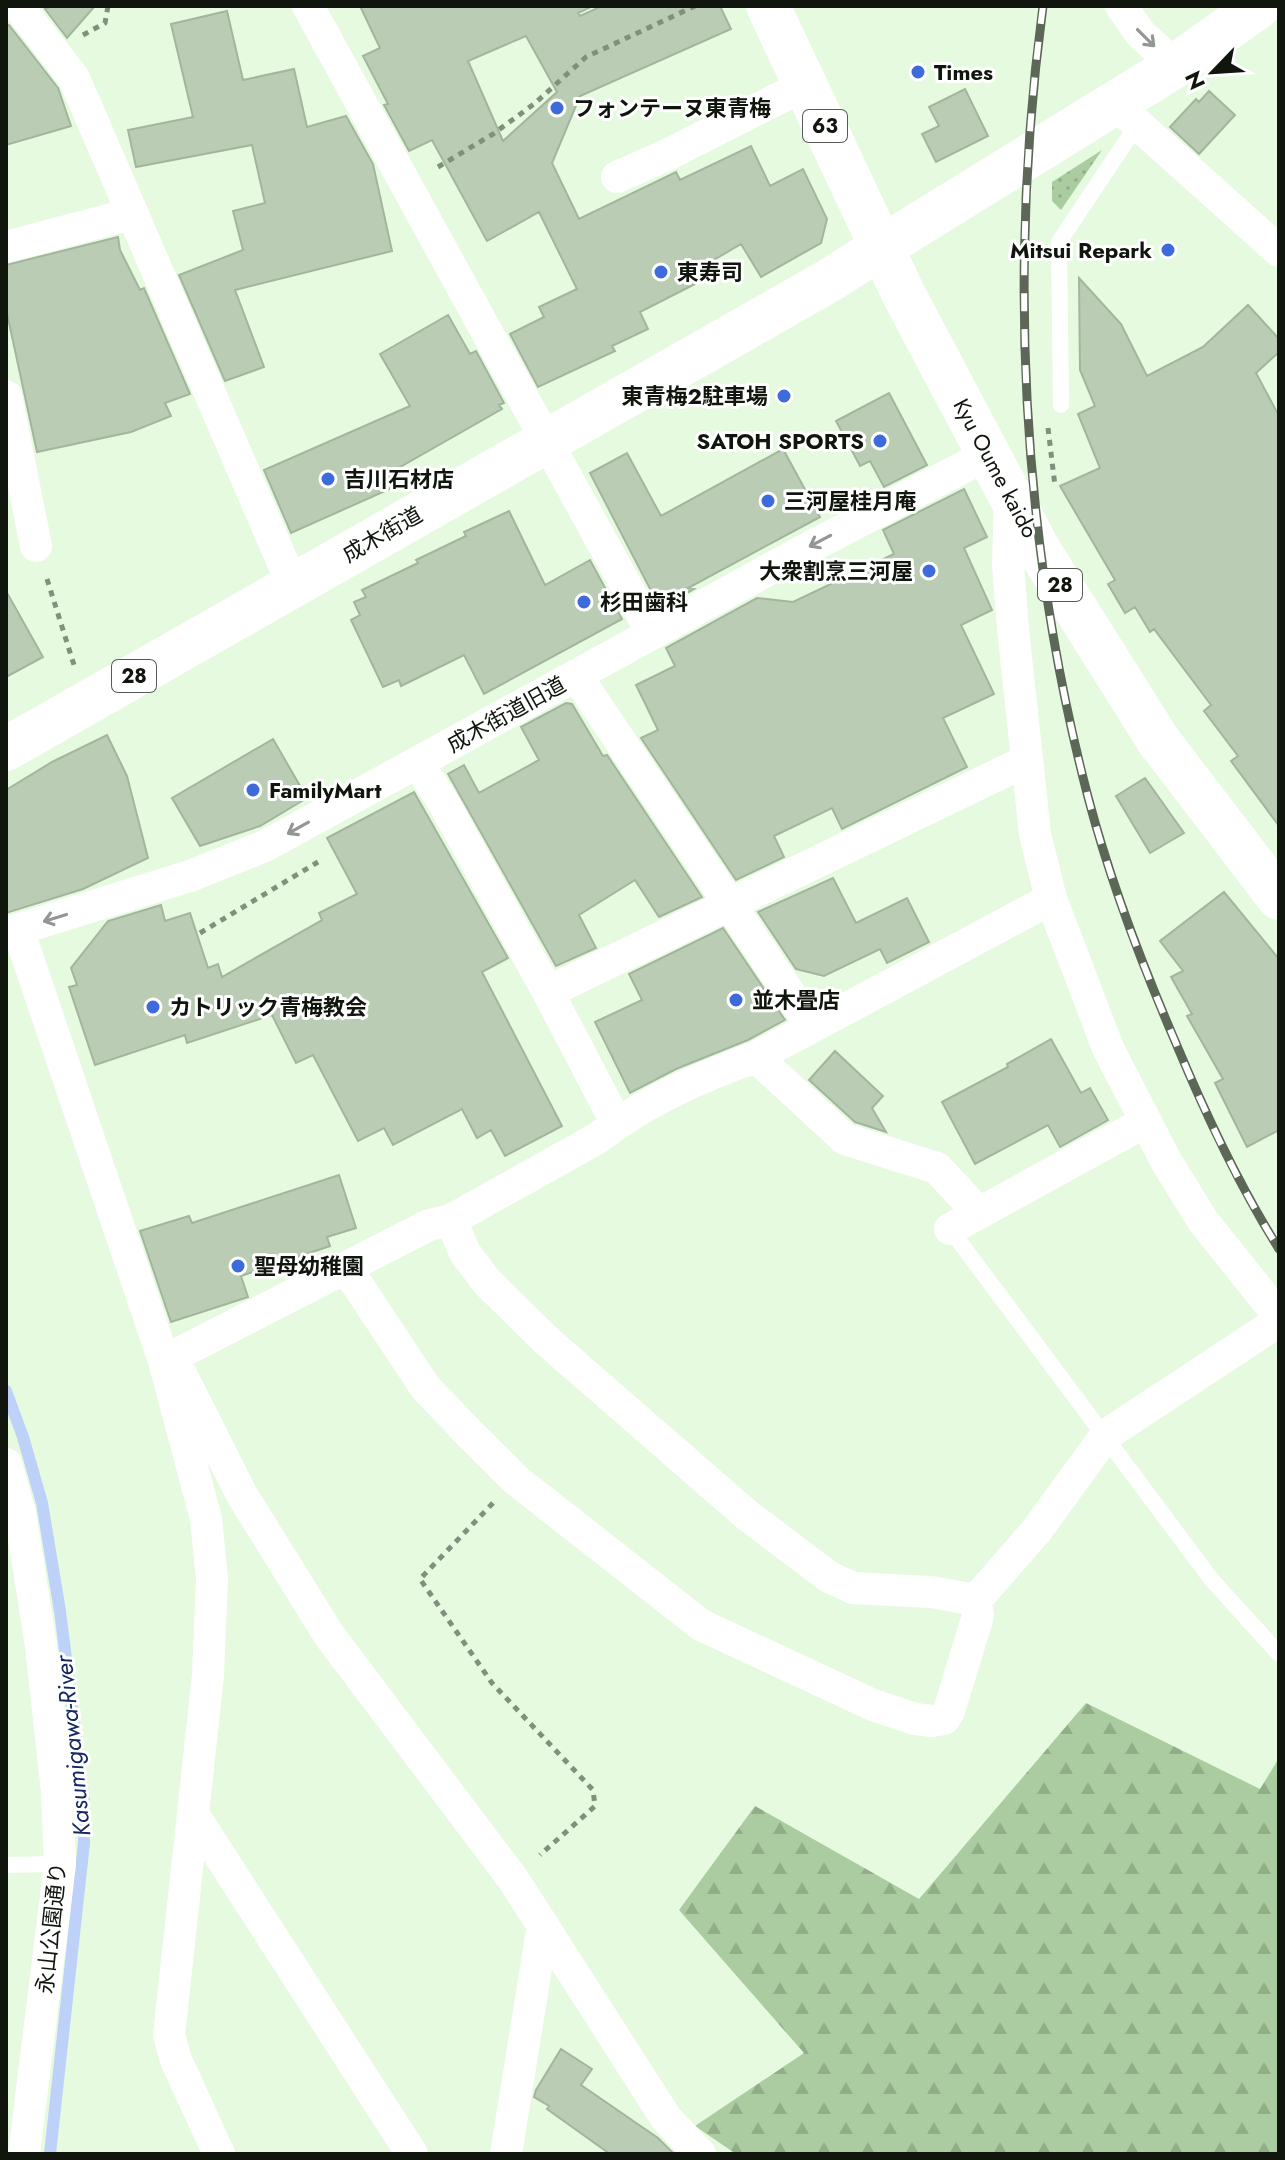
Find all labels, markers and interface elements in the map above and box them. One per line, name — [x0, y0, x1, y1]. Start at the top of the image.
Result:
one-way arrow — [1136, 28, 1155, 47]
north arrow — [1173, 32, 1253, 112]
place label: Times — [934, 56, 993, 88]
marker: Times — [909, 63, 927, 81]
text: N — [1177, 66, 1213, 95]
place label: フォンテーヌ東青梅 — [573, 92, 771, 124]
marker: フォンテーヌ東青梅 — [548, 99, 566, 117]
road number: 63 — [803, 110, 847, 142]
place label: Mitsui Repark — [1010, 234, 1152, 266]
marker: Mitsui Repark — [1159, 241, 1177, 259]
place label: 東寿司 — [677, 256, 743, 288]
marker: 東寿司 — [652, 263, 670, 281]
place label: 東青梅2駐車場 — [622, 380, 768, 412]
marker: 東青梅2駐車場 — [775, 387, 793, 405]
street label: Kyu Oume kaido — [946, 393, 1046, 543]
place label: SATOH SPORTS — [697, 425, 864, 457]
marker: SATOH SPORTS — [871, 432, 889, 450]
place label: 吉川石材店 — [344, 463, 454, 495]
marker: 吉川石材店 — [319, 470, 337, 488]
place label: 三河屋桂月庵 — [784, 485, 916, 517]
marker: 三河屋桂月庵 — [759, 492, 777, 510]
street label: 成木街道 — [336, 498, 428, 570]
one-way arrow — [809, 534, 833, 550]
place label: 大衆割烹三河屋 — [759, 555, 913, 587]
marker: 大衆割烹三河屋 — [920, 562, 938, 580]
road number: 28 — [1038, 569, 1082, 601]
place label: 杉田歯科 — [600, 586, 688, 618]
marker: 杉田歯科 — [575, 593, 593, 611]
road number: 28 — [112, 660, 156, 692]
street label: 成木街道旧道 — [441, 668, 571, 760]
place label: FamilyMart — [269, 774, 381, 806]
marker: FamilyMart — [244, 781, 262, 799]
one-way arrow — [287, 820, 310, 836]
one-way arrow — [42, 911, 68, 926]
place label: 並木畳店 — [752, 984, 840, 1016]
place label: カトリック青梅教会 — [169, 991, 367, 1023]
marker: 並木畳店 — [727, 991, 745, 1009]
marker: カトリック青梅教会 — [144, 998, 162, 1016]
place label: 聖母幼稚園 — [254, 1250, 364, 1282]
marker: 聖母幼稚園 — [229, 1257, 247, 1275]
water label: Kasumigawa-River — [45, 1652, 99, 1838]
street label: 永山公園通り — [28, 1861, 74, 1995]

